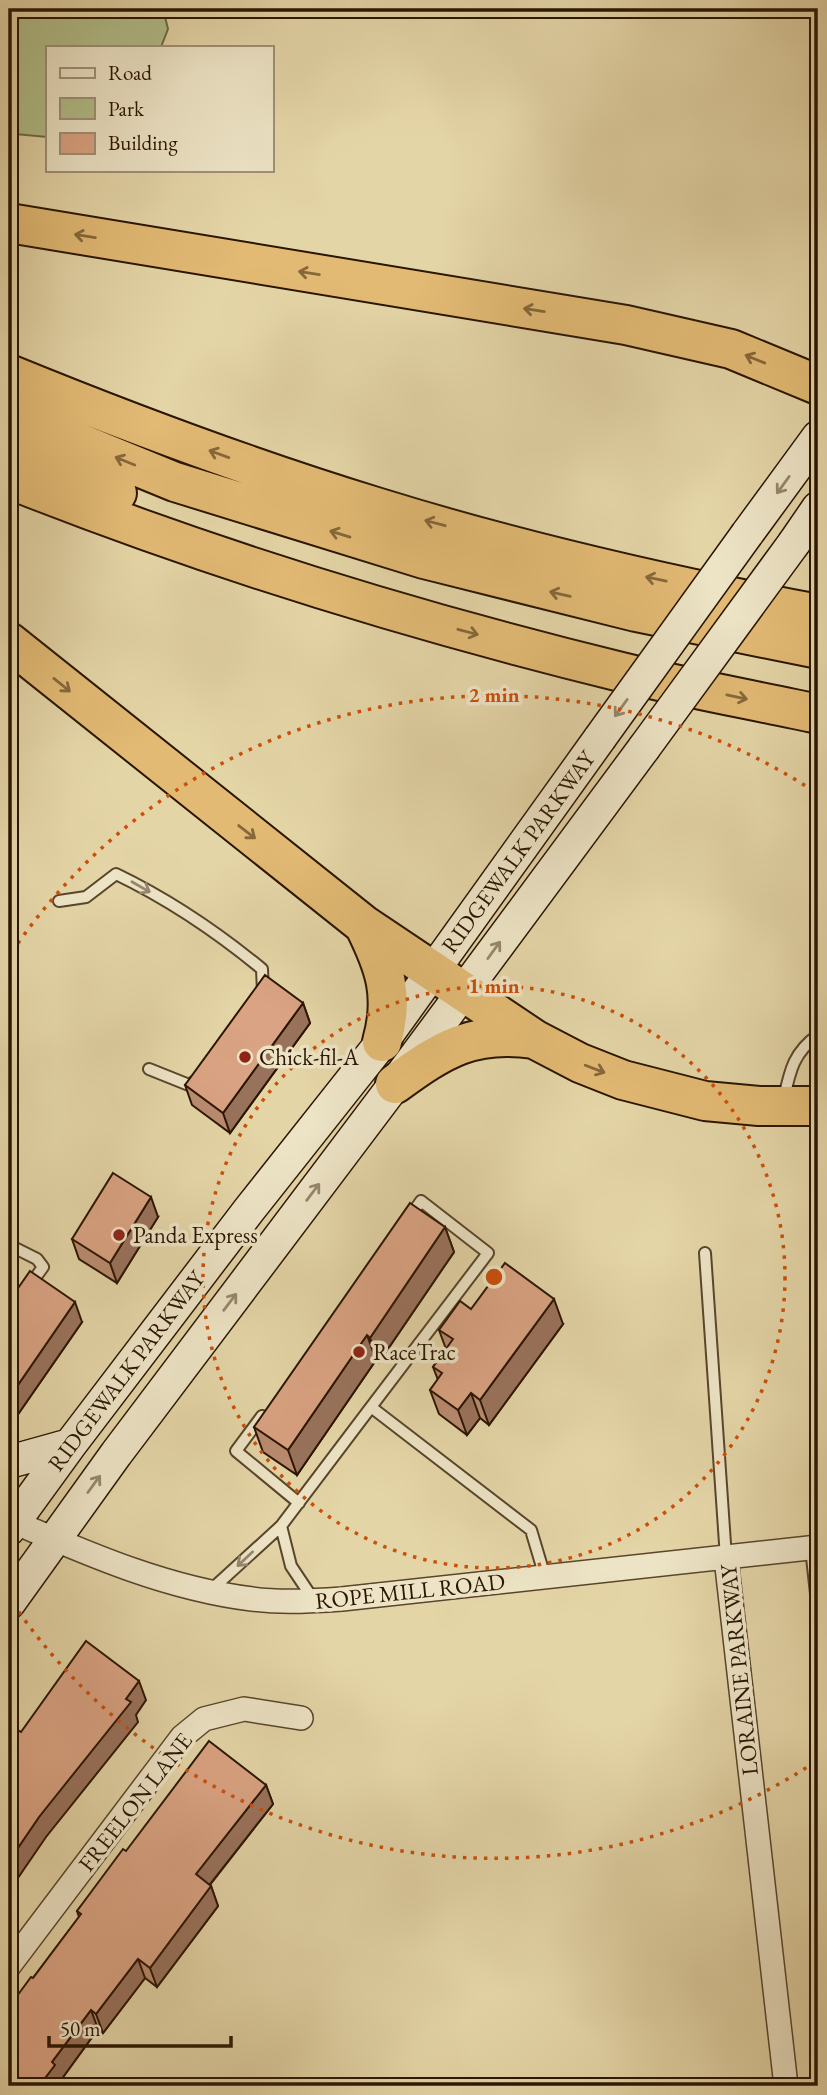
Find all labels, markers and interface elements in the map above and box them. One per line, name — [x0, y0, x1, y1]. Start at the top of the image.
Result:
legend — [46, 46, 273, 172]
text: Road — [108, 59, 152, 86]
text: Park — [108, 95, 145, 122]
text: Building — [108, 129, 178, 156]
one-way arrow — [74, 229, 97, 242]
one-way arrow — [298, 266, 321, 279]
one-way arrow — [523, 303, 545, 316]
one-way arrow — [745, 351, 767, 364]
one-way arrow — [208, 446, 230, 459]
one-way arrow — [115, 454, 136, 467]
one-way arrow — [775, 476, 790, 494]
one-way arrow — [424, 516, 446, 529]
one-way arrow — [330, 526, 352, 539]
one-way arrow — [645, 572, 668, 586]
one-way arrow — [549, 587, 572, 600]
one-way arrow — [456, 626, 479, 639]
one-way arrow — [53, 677, 71, 693]
text: 2 min — [468, 681, 520, 708]
one-way arrow — [725, 690, 748, 704]
one-way arrow — [614, 698, 628, 717]
street label: RIDGEWALK PARKWAY — [434, 743, 603, 959]
one-way arrow — [237, 825, 256, 840]
one-way arrow — [130, 880, 150, 894]
one-way arrow — [486, 941, 501, 960]
text: 1 min — [468, 972, 520, 999]
place label: Chick-fil-A — [259, 1042, 360, 1072]
marker: Chick-fil-A — [237, 1049, 253, 1065]
one-way arrow — [584, 1064, 605, 1076]
one-way arrow — [306, 1183, 321, 1202]
place label: Panda Express — [133, 1220, 258, 1250]
marker: Panda Express — [111, 1227, 127, 1243]
street label: RIDGEWALK PARKWAY — [41, 1264, 212, 1477]
centre of rings — [482, 1265, 506, 1289]
one-way arrow — [223, 1293, 238, 1312]
place label: RaceTrac — [373, 1337, 456, 1367]
marker: RaceTrac — [351, 1344, 367, 1360]
one-way arrow — [87, 1475, 101, 1494]
one-way arrow — [236, 1551, 254, 1567]
street label: LORAINE PARKWAY — [713, 1561, 765, 1777]
street label: ROPE MILL ROAD — [314, 1566, 506, 1616]
street label: FREELON LANE — [71, 1726, 199, 1878]
scale bar — [49, 2004, 231, 2048]
text: 50 m — [60, 2015, 101, 2042]

